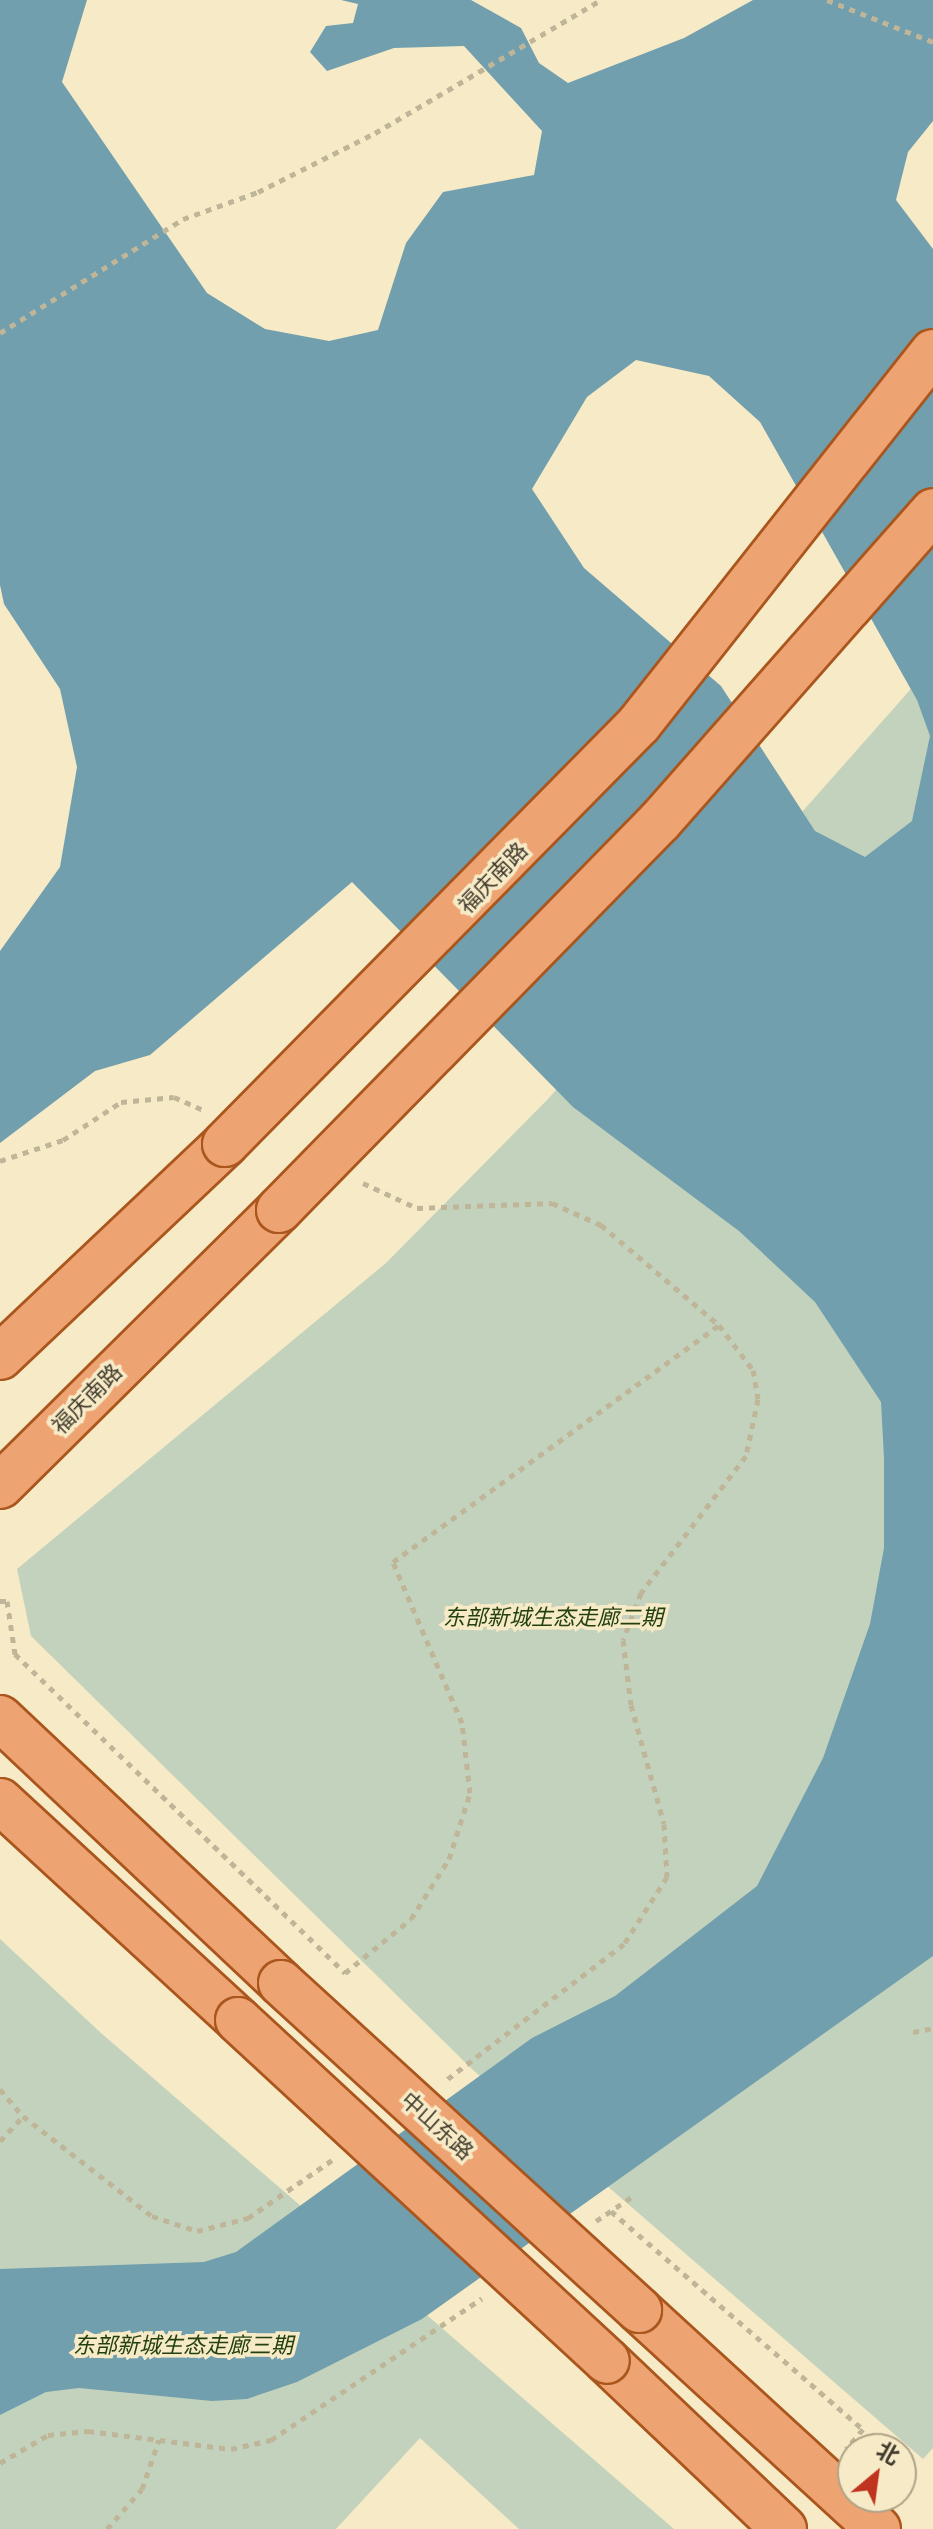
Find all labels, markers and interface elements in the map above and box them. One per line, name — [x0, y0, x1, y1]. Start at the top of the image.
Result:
street label: 福庆南路 — [453, 837, 533, 919]
street label: 福庆南路 — [47, 1359, 127, 1439]
park label: 东部新城生态走廊二期 — [443, 1605, 663, 1631]
street label: 中山东路 — [395, 2087, 479, 2165]
park label: 东部新城生态走廊三期 — [73, 2333, 293, 2359]
north arrow — [837, 2433, 917, 2513]
text: 北 — [872, 2437, 904, 2470]

